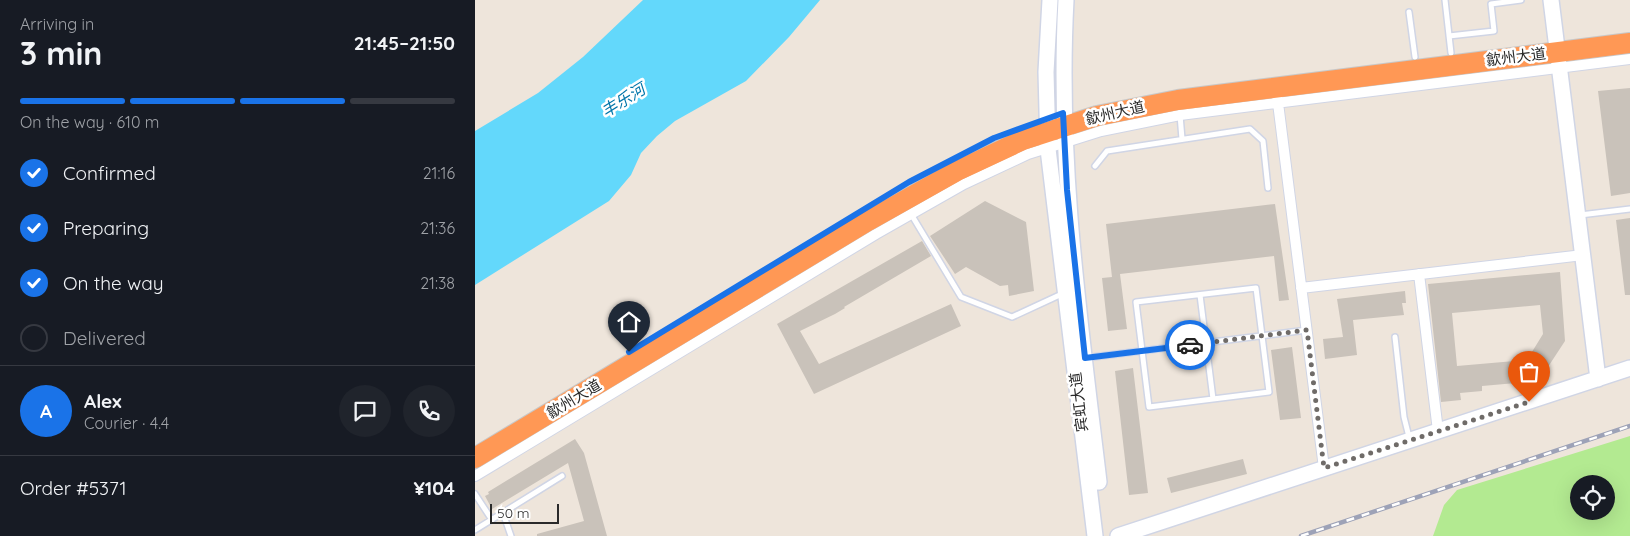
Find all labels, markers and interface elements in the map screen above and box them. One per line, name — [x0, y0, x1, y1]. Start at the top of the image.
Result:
text: Arriving in — [20, 14, 94, 34]
text: 21:45–21:50 — [354, 31, 455, 55]
text: 3 min — [20, 33, 102, 73]
street label: 歙州大道 — [1485, 43, 1547, 70]
water label: 丰乐河 — [597, 77, 651, 121]
street label: 歙州大道 — [1084, 97, 1146, 129]
text: On the way · 610 m — [20, 112, 159, 132]
icon: check — [20, 159, 48, 187]
text: Confirmed — [63, 161, 156, 185]
text: 21:16 — [423, 163, 455, 183]
icon: check — [20, 214, 48, 242]
text: Preparing — [63, 216, 149, 240]
text: 21:36 — [420, 218, 455, 238]
icon: check — [20, 269, 48, 297]
text: On the way — [63, 271, 164, 295]
text: 21:38 — [420, 273, 455, 293]
pin — [608, 301, 650, 352]
icon: home — [615, 308, 643, 336]
courier — [1165, 320, 1215, 370]
text: Delivered — [63, 326, 146, 350]
icon: car — [1176, 331, 1204, 359]
pin — [1508, 351, 1550, 402]
icon: bag — [1515, 358, 1543, 386]
street label: 宾虹大道 — [1065, 371, 1092, 433]
street label: 歙州大道 — [543, 375, 604, 422]
button: chat — [339, 385, 391, 437]
button: phone — [403, 385, 455, 437]
text: Alex — [84, 389, 122, 413]
text: A — [40, 399, 52, 423]
text: Courier · 4.4 — [84, 413, 169, 433]
map controls — [1570, 475, 1615, 520]
button: locate — [1570, 475, 1615, 520]
text: Order #5371 — [20, 476, 127, 500]
text: ¥104 — [413, 476, 455, 500]
scale bar — [490, 501, 559, 524]
text: 50 m — [497, 504, 530, 522]

